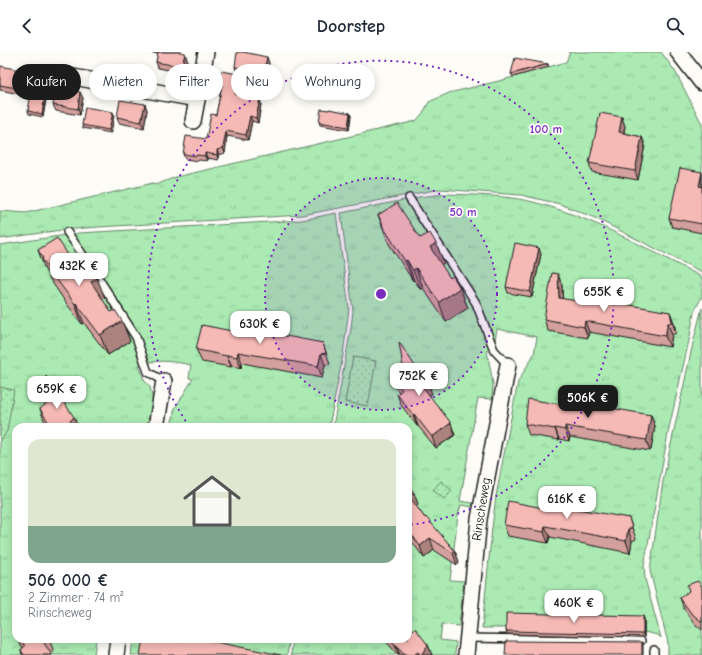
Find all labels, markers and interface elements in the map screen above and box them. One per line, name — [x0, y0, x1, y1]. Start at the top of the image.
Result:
icon: back — [16, 15, 38, 37]
icon: search — [664, 15, 686, 37]
text: Doorstep — [317, 16, 385, 37]
chip: Kaufen — [12, 64, 81, 100]
chip: Mieten — [89, 64, 157, 100]
chip: Filter — [165, 64, 223, 100]
chip: Neu — [231, 64, 283, 100]
chip: Wohnung — [291, 64, 375, 100]
text: 100 m — [530, 122, 562, 136]
text: 50 m — [449, 205, 477, 219]
pin: 432K € — [46, 253, 112, 287]
text: 432K € — [59, 258, 99, 273]
pin: 655K € — [571, 279, 637, 313]
text: 655K € — [583, 284, 625, 299]
centre of rings — [374, 287, 388, 301]
pin: 630K € — [227, 311, 293, 345]
text: 630K € — [239, 316, 281, 331]
pin: 752K € — [386, 363, 452, 397]
text: 752K € — [399, 368, 439, 383]
pin: 659K € — [24, 376, 90, 410]
text: 659K € — [36, 381, 78, 396]
pin: 506K € — [555, 385, 621, 419]
text: 506K € — [567, 390, 609, 405]
icon: home — [176, 465, 248, 537]
street label: Rinscheweg — [469, 476, 493, 542]
pin: 616K € — [534, 486, 600, 520]
text: 616K € — [547, 491, 587, 506]
text: 506 000 € — [28, 571, 109, 590]
text: 2 Zimmer · 74 m² — [28, 590, 124, 605]
pin: 460K € — [541, 590, 607, 624]
text: 460K € — [553, 595, 595, 610]
text: Rinscheweg — [28, 605, 92, 620]

